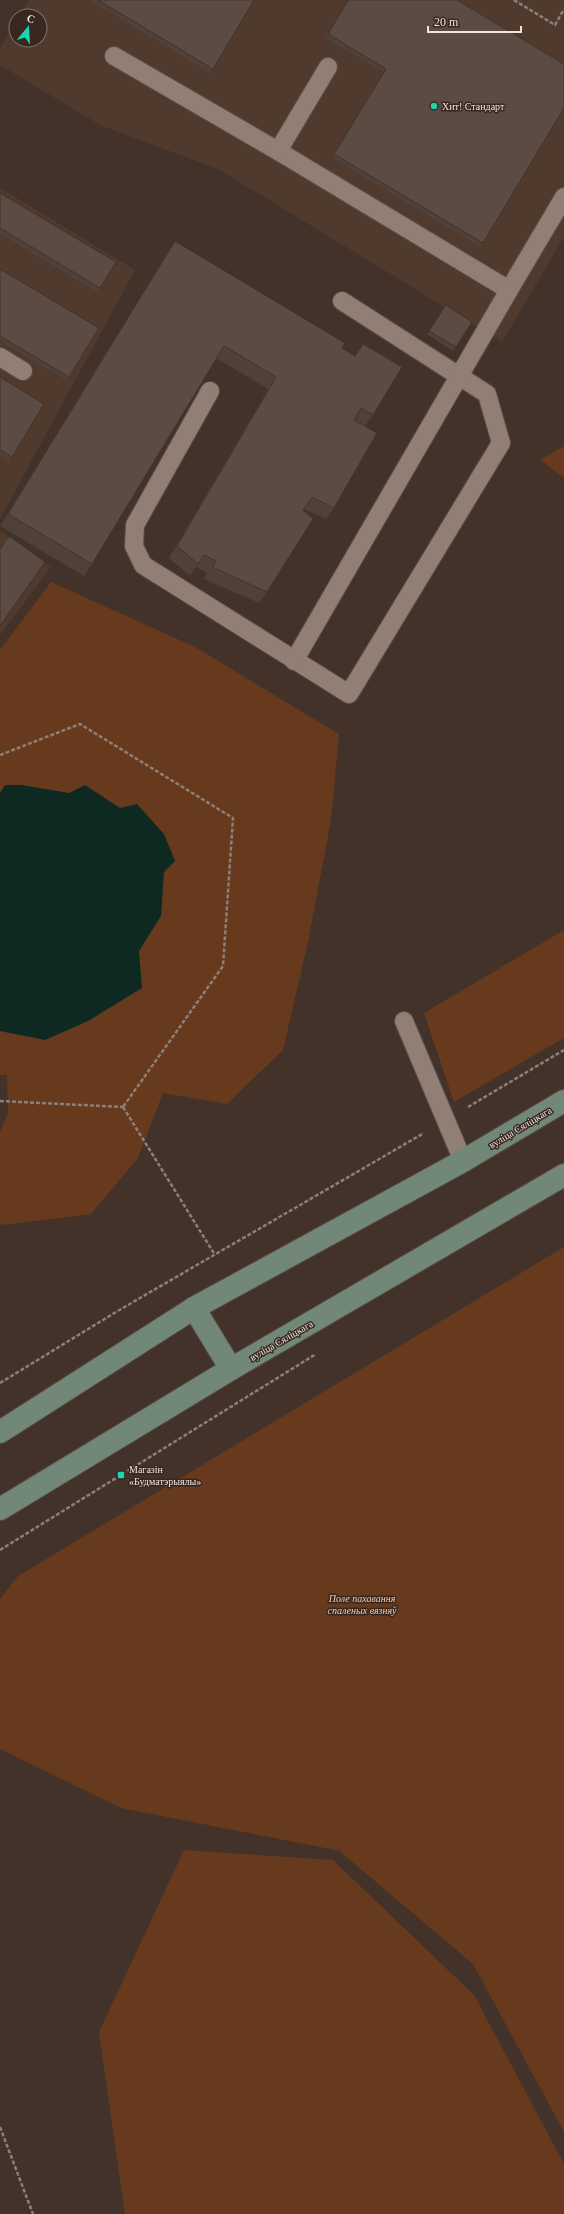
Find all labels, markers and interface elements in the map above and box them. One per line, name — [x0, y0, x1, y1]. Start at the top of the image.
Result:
north arrow — [8, 8, 48, 48]
scale bar — [428, 8, 521, 34]
text: С — [25, 12, 37, 25]
text: 20 m — [434, 15, 459, 29]
marker: Хит! Стандарт — [429, 101, 439, 111]
place label: Хит! Стандарт — [442, 101, 505, 112]
street label: вуліца Сяліцкага — [487, 1104, 554, 1150]
street label: вуліца Сяліцкага — [248, 1318, 315, 1363]
place label: Магазін «Будматэрыялы» — [129, 1464, 201, 1487]
marker: Магазін «Будматэрыялы» — [116, 1470, 126, 1480]
park label: Поле пахавання спаленых вязняў — [328, 1593, 397, 1616]

